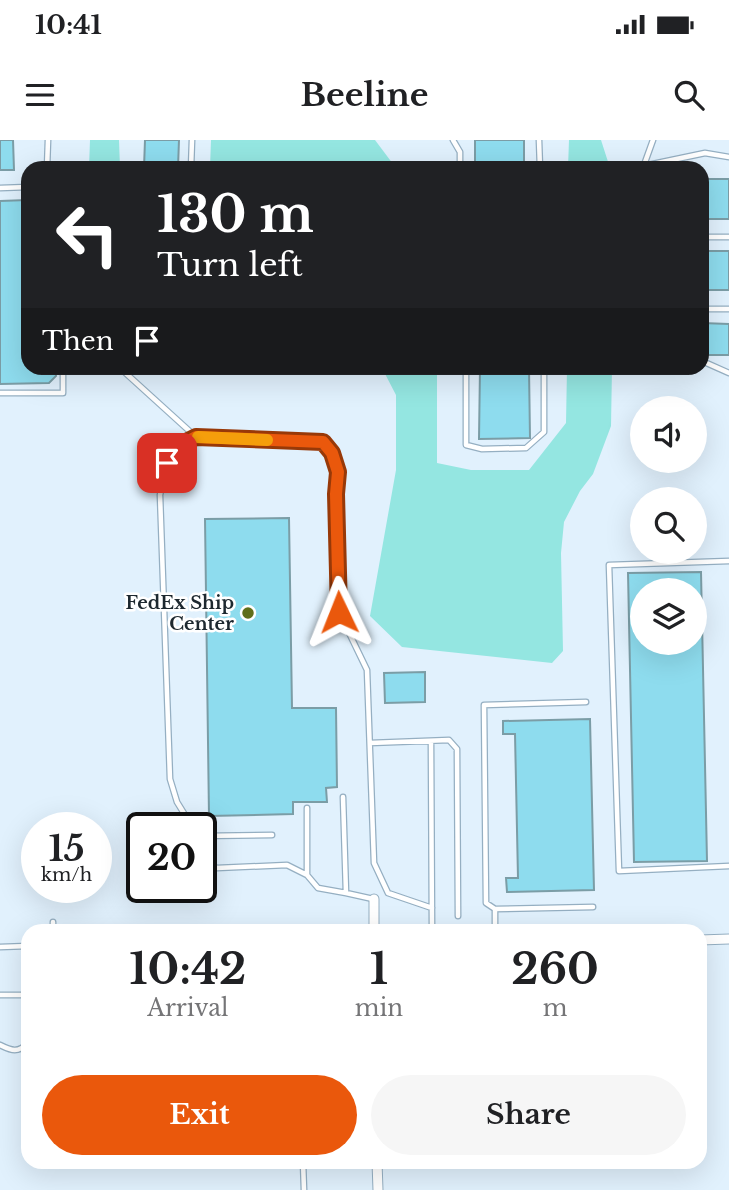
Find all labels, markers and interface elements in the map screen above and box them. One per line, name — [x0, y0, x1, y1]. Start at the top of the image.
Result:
text: 10:41 — [35, 9, 102, 41]
text: Beeline — [301, 75, 428, 115]
icon: menu — [21, 76, 59, 114]
icon: search — [670, 76, 708, 114]
text: 130 m — [157, 184, 314, 245]
icon: left — [42, 189, 133, 280]
text: Turn left — [157, 245, 303, 285]
icon: arrive — [128, 322, 166, 360]
text: Then — [42, 325, 114, 357]
map controls — [630, 396, 707, 655]
button: sound — [630, 396, 707, 473]
pin — [137, 433, 197, 493]
icon: arrive — [148, 444, 186, 482]
button: search — [630, 487, 707, 564]
position arrow — [302, 575, 376, 649]
button: layers — [630, 578, 707, 655]
place label: FedEx Ship Center — [125, 592, 234, 635]
marker: FedEx Ship Center — [240, 605, 256, 621]
speed limit sign: 20 — [126, 812, 217, 903]
text: 15 — [48, 827, 85, 870]
text: km/h — [41, 864, 92, 886]
text: 10:42 — [129, 943, 246, 995]
text: 1 — [370, 943, 388, 995]
text: 260 — [511, 943, 599, 995]
text: Arrival — [147, 994, 229, 1022]
text: min — [355, 994, 403, 1022]
text: m — [543, 994, 567, 1022]
button: Exit — [42, 1075, 357, 1155]
button: Share — [371, 1075, 686, 1155]

